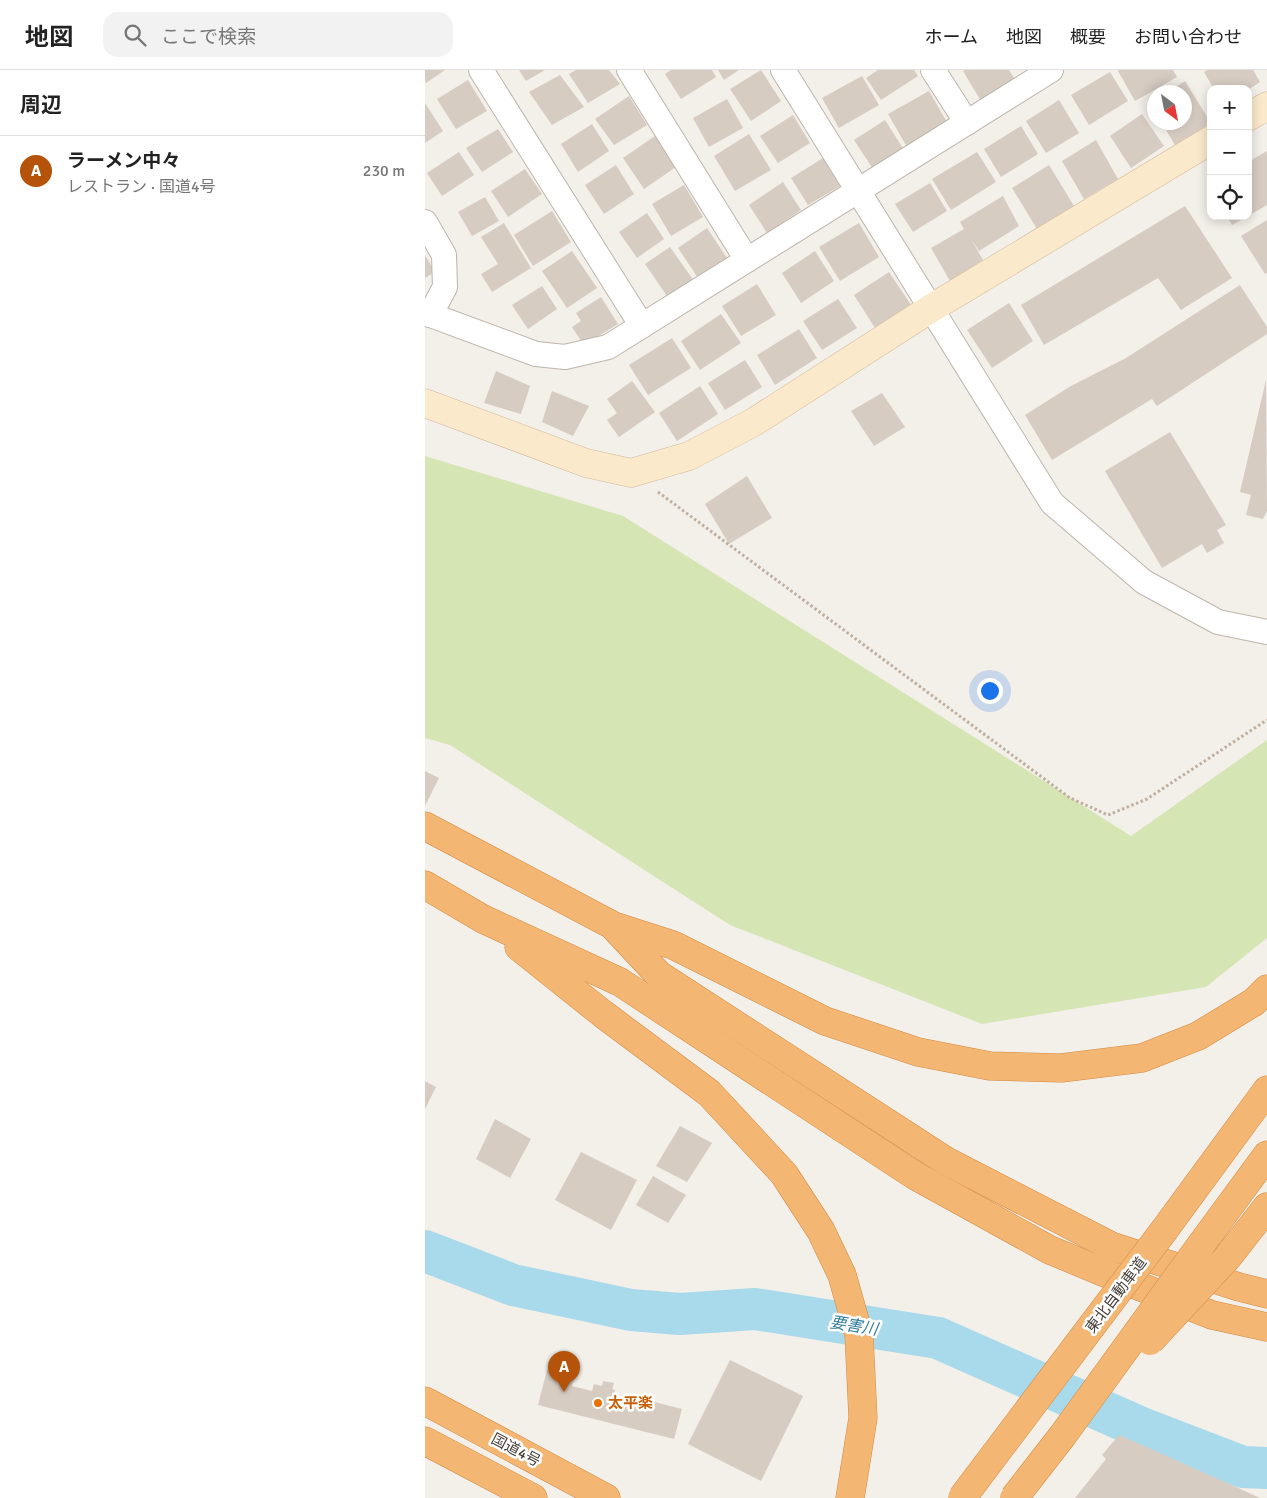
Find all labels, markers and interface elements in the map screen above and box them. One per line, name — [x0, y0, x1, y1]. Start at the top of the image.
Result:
search box — [103, 12, 453, 57]
icon: search — [121, 21, 149, 49]
text: 地図 — [25, 22, 73, 52]
text: ここで検索 — [161, 25, 256, 49]
text: ホーム — [925, 26, 978, 48]
text: 地図 — [1006, 26, 1042, 48]
text: 概要 — [1070, 26, 1106, 48]
text: お問い合わせ — [1134, 26, 1242, 48]
north arrow — [1147, 85, 1192, 130]
map controls — [1207, 85, 1252, 220]
button: + — [1207, 85, 1252, 130]
text: 周辺 — [20, 92, 62, 118]
button: − — [1207, 130, 1252, 175]
text: ラーメン中々 — [67, 149, 180, 173]
text: A — [31, 161, 41, 181]
text: 230 m — [363, 161, 405, 181]
button: locate — [1207, 175, 1252, 220]
text: レストラン · 国道4号 — [67, 177, 216, 197]
your location — [977, 678, 1003, 704]
street label: 東北自動車道 — [1082, 1254, 1150, 1336]
water label: 要害川 — [829, 1312, 881, 1340]
pin: A — [548, 1351, 580, 1392]
place label: 太平楽 — [608, 1394, 653, 1412]
marker: 太平楽 — [592, 1397, 604, 1409]
street label: 国道4号 — [488, 1430, 544, 1470]

